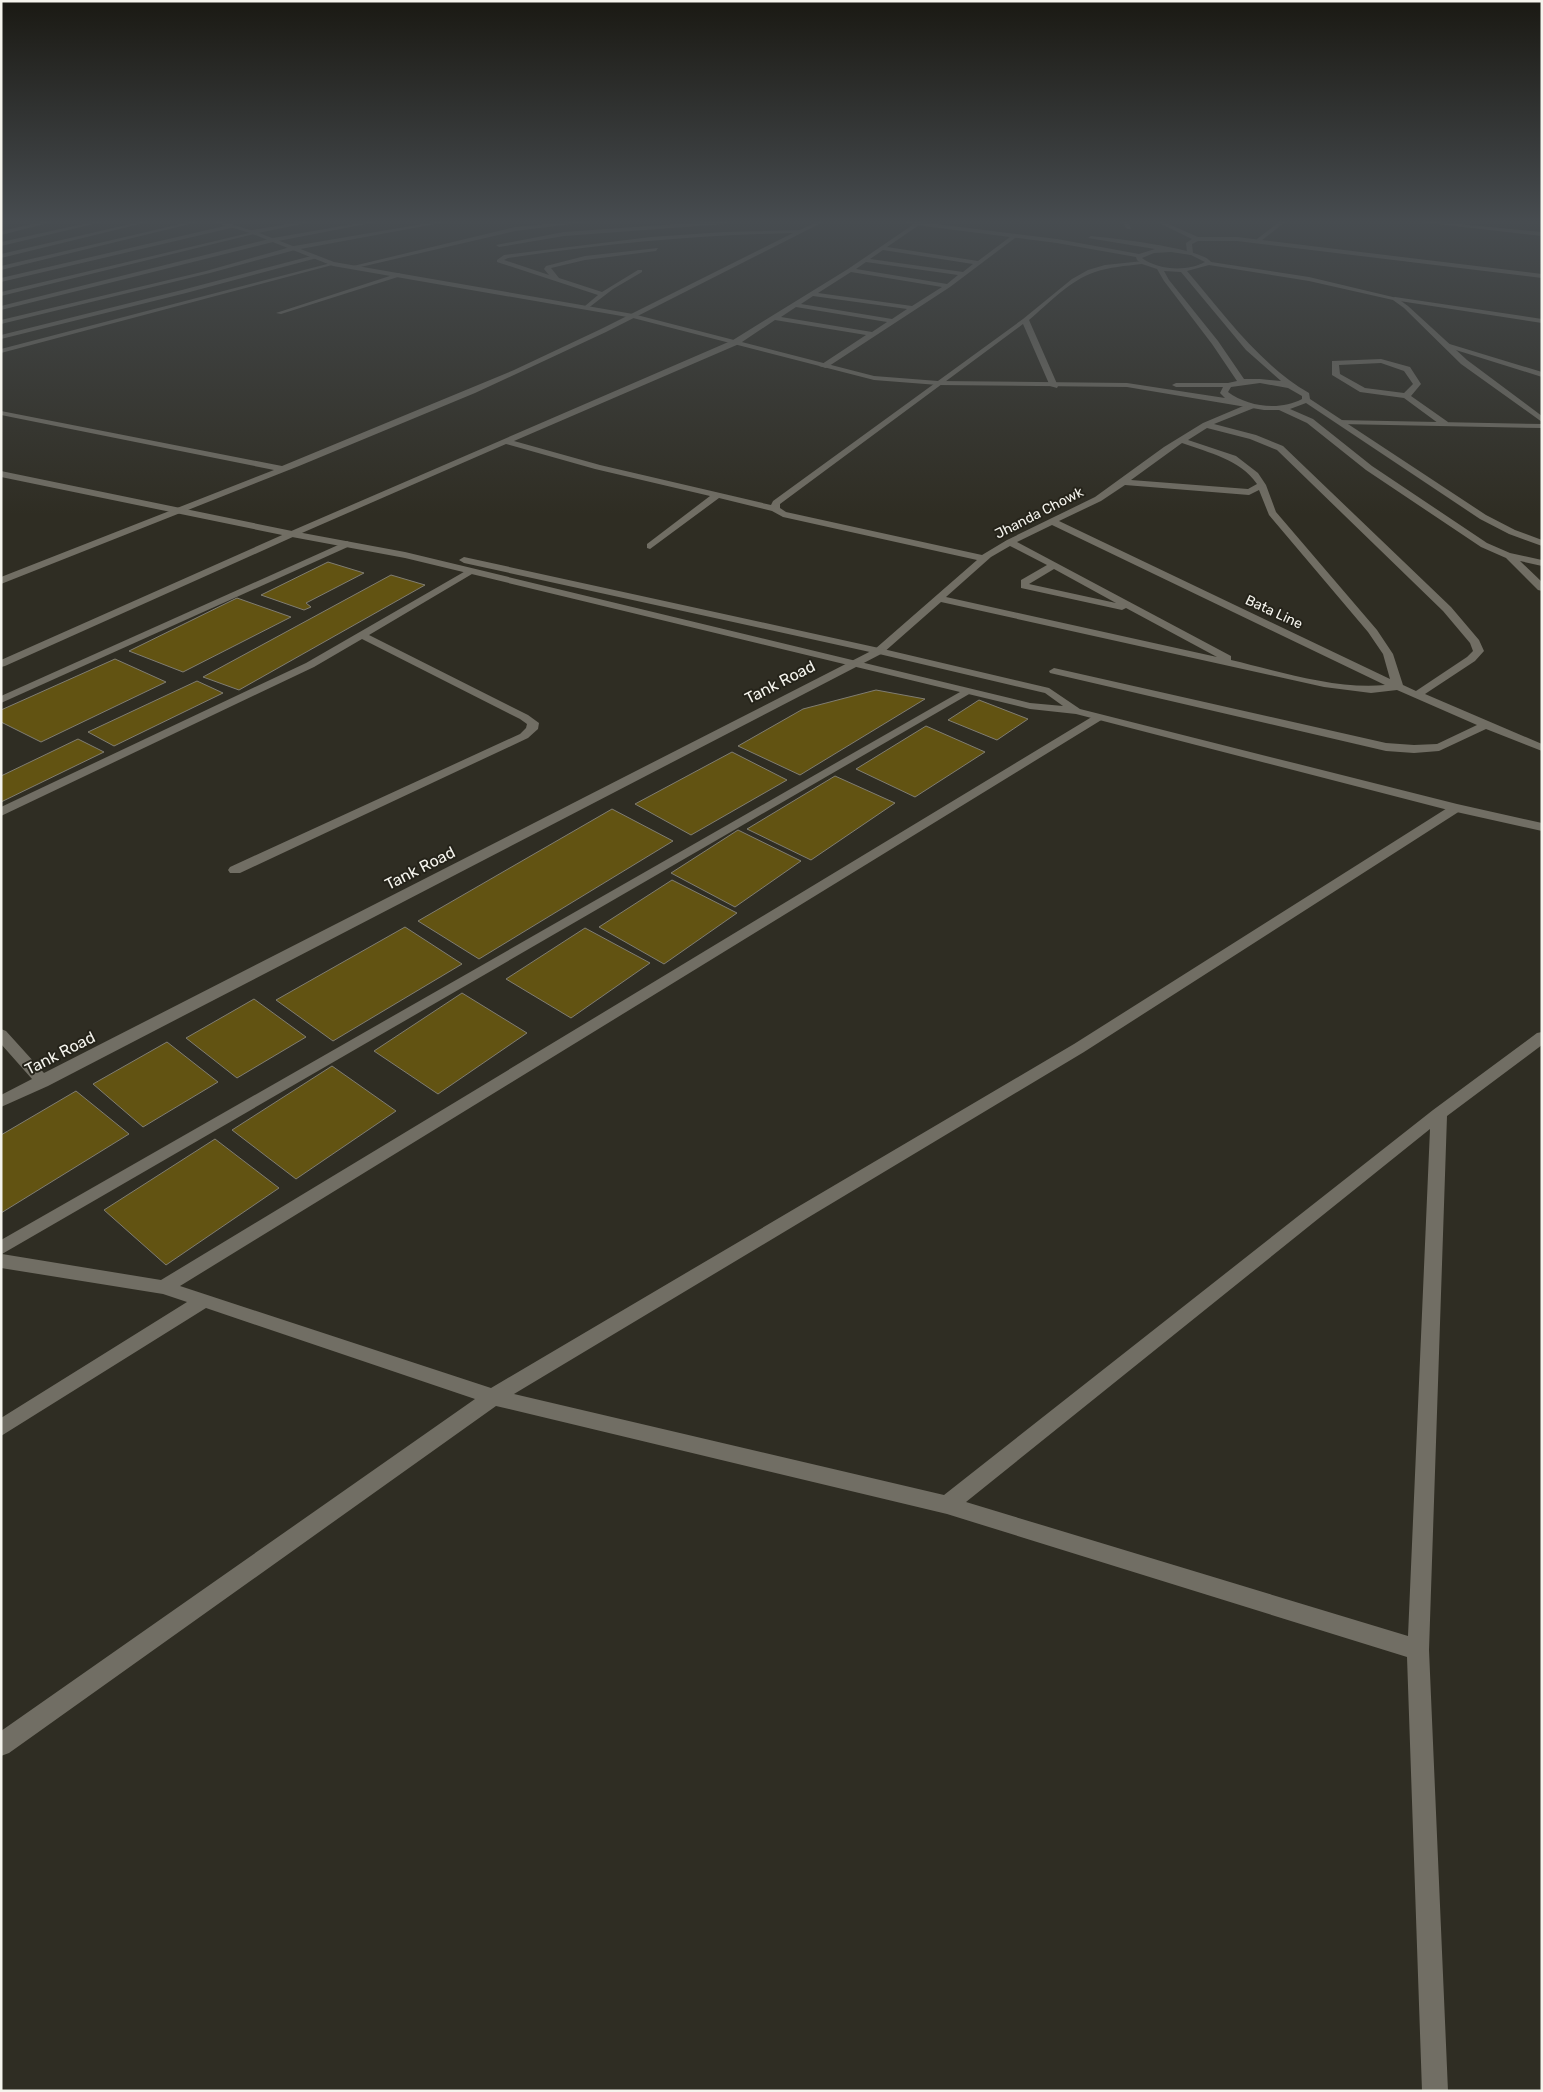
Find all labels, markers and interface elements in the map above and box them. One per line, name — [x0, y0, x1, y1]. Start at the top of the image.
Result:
street label: Jhanda Chowk — [992, 483, 1087, 543]
street label: Bata Line — [1243, 591, 1305, 633]
street label: Tank Road — [742, 656, 818, 708]
street label: Tank Road — [382, 842, 458, 894]
street label: Tank Road — [22, 1027, 98, 1079]

